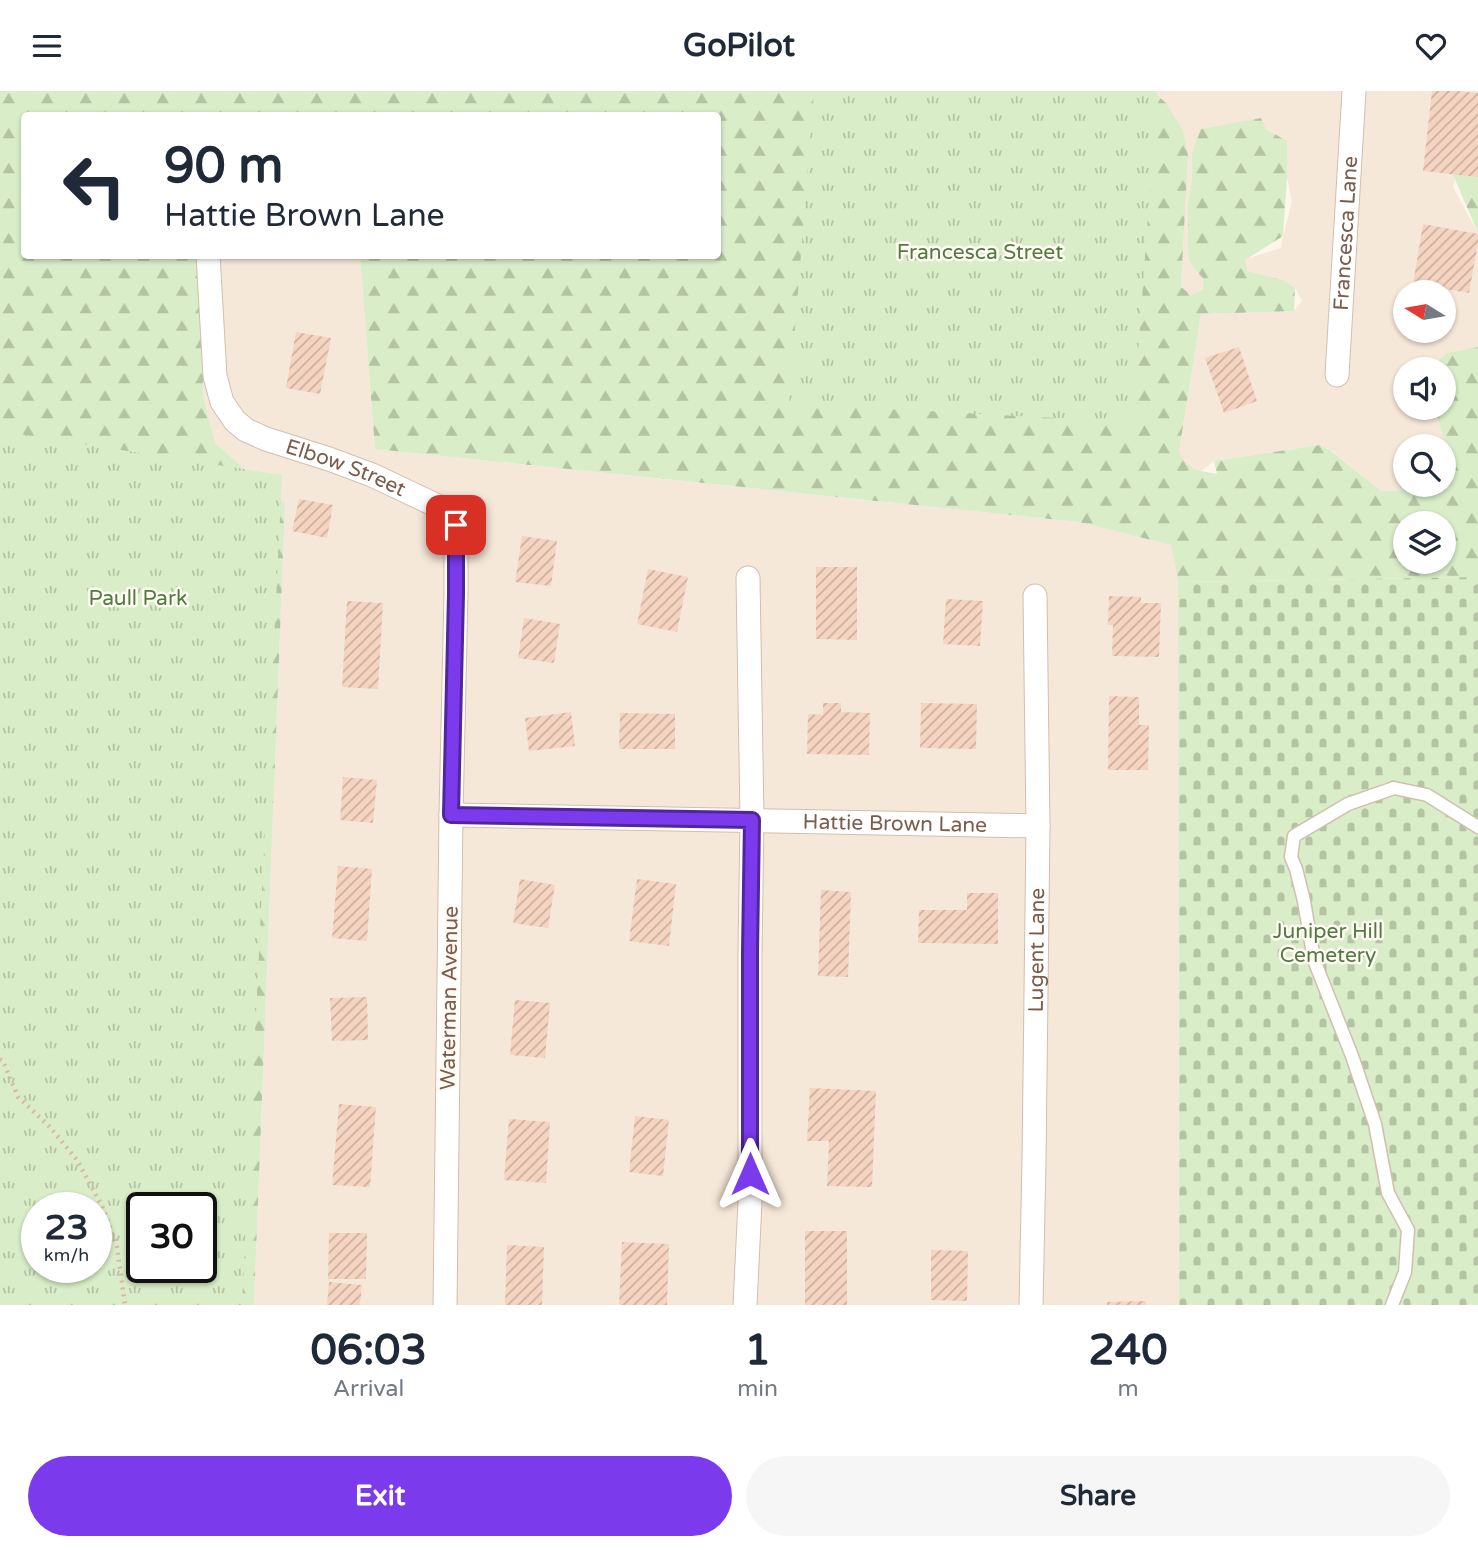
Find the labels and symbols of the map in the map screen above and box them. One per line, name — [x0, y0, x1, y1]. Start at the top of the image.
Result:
street label: Francesca Lane — [1329, 155, 1363, 311]
park label: Francesca Street — [897, 240, 1063, 265]
north arrow — [1393, 280, 1456, 343]
street label: Elbow Street — [282, 434, 410, 502]
pin — [426, 495, 486, 555]
park label: Paull Park — [89, 586, 187, 611]
street label: Hattie Brown Lane — [803, 810, 987, 838]
street label: Lugent Lane — [1024, 887, 1050, 1013]
street label: Waterman Avenue — [435, 906, 464, 1090]
park label: Juniper Hill Cemetery — [1273, 919, 1383, 968]
position arrow — [713, 1137, 787, 1211]
speed limit sign: 30 — [126, 1192, 217, 1283]

